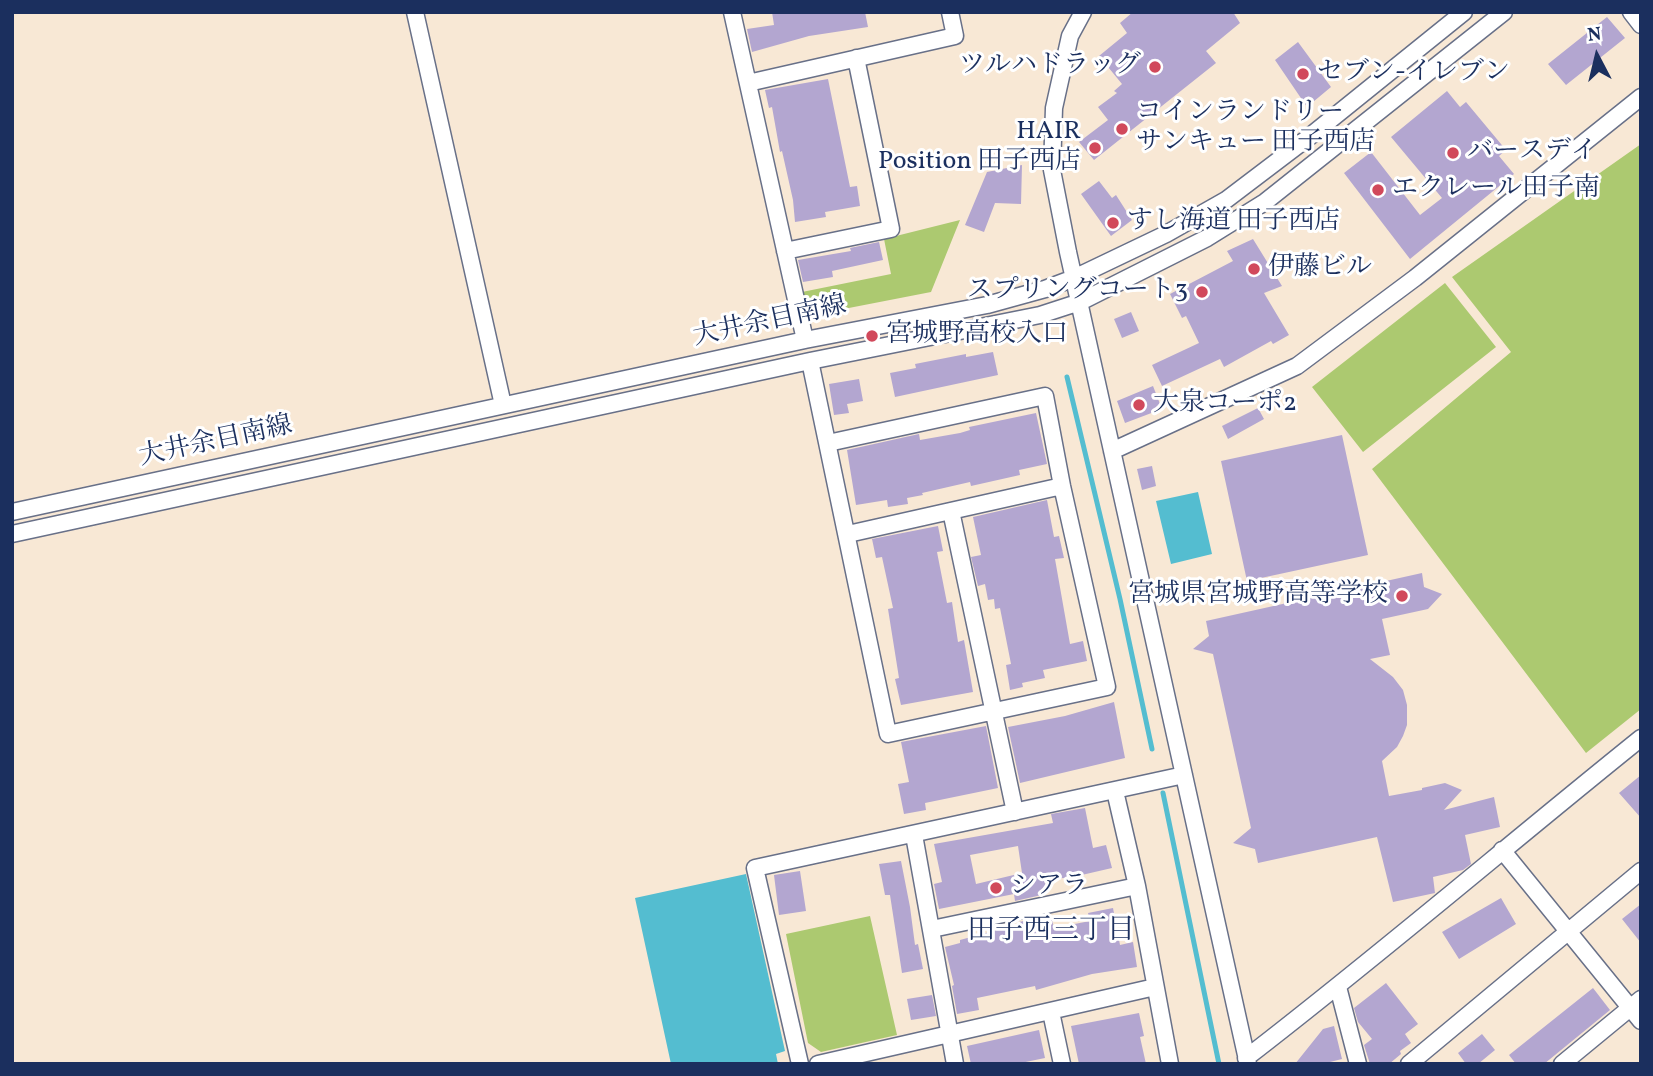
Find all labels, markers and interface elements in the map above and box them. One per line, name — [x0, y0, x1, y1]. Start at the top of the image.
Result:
north arrow — [1562, 21, 1632, 91]
text: N — [1586, 21, 1603, 49]
place label: ツルハドラッグ — [959, 51, 1141, 83]
place label: セブン-イレブン — [1317, 58, 1510, 90]
marker: ツルハドラッグ — [1147, 59, 1163, 75]
marker: セブン-イレブン — [1295, 66, 1311, 82]
place label: コインランドリー サンキュー 田子西店 — [1136, 98, 1375, 160]
place label: HAIR Position 田子西店 — [878, 117, 1081, 178]
marker: コインランドリー サンキュー 田子西店 — [1114, 121, 1130, 137]
place label: バースデイ — [1467, 137, 1597, 169]
marker: HAIR Position 田子西店 — [1087, 140, 1103, 156]
marker: バースデイ — [1445, 145, 1461, 161]
place label: エクレール田子南 — [1392, 174, 1600, 206]
marker: エクレール田子南 — [1370, 182, 1386, 198]
place label: すし海道 田子西店 — [1127, 207, 1340, 239]
marker: すし海道 田子西店 — [1105, 215, 1121, 231]
place label: 伊藤ビル — [1268, 253, 1372, 285]
marker: 伊藤ビル — [1246, 261, 1262, 277]
place label: スプリングコート3 — [967, 276, 1188, 308]
marker: スプリングコート3 — [1194, 284, 1210, 300]
street label: 大井余目南線 — [690, 292, 850, 354]
place label: 宮城野高校入口 — [886, 320, 1068, 352]
marker: 宮城野高校入口 — [864, 328, 880, 344]
place label: 大泉コーポ2 — [1153, 389, 1297, 421]
marker: 大泉コーポ2 — [1131, 397, 1147, 413]
street label: 大井余目南線 — [136, 412, 296, 474]
place label: 宮城県宮城野高等学校 — [1128, 580, 1388, 612]
marker: 宮城県宮城野高等学校 — [1394, 588, 1410, 604]
place label: シアラ — [1010, 872, 1088, 904]
marker: シアラ — [988, 880, 1004, 896]
district label: 田子西三丁目 — [967, 916, 1135, 950]

